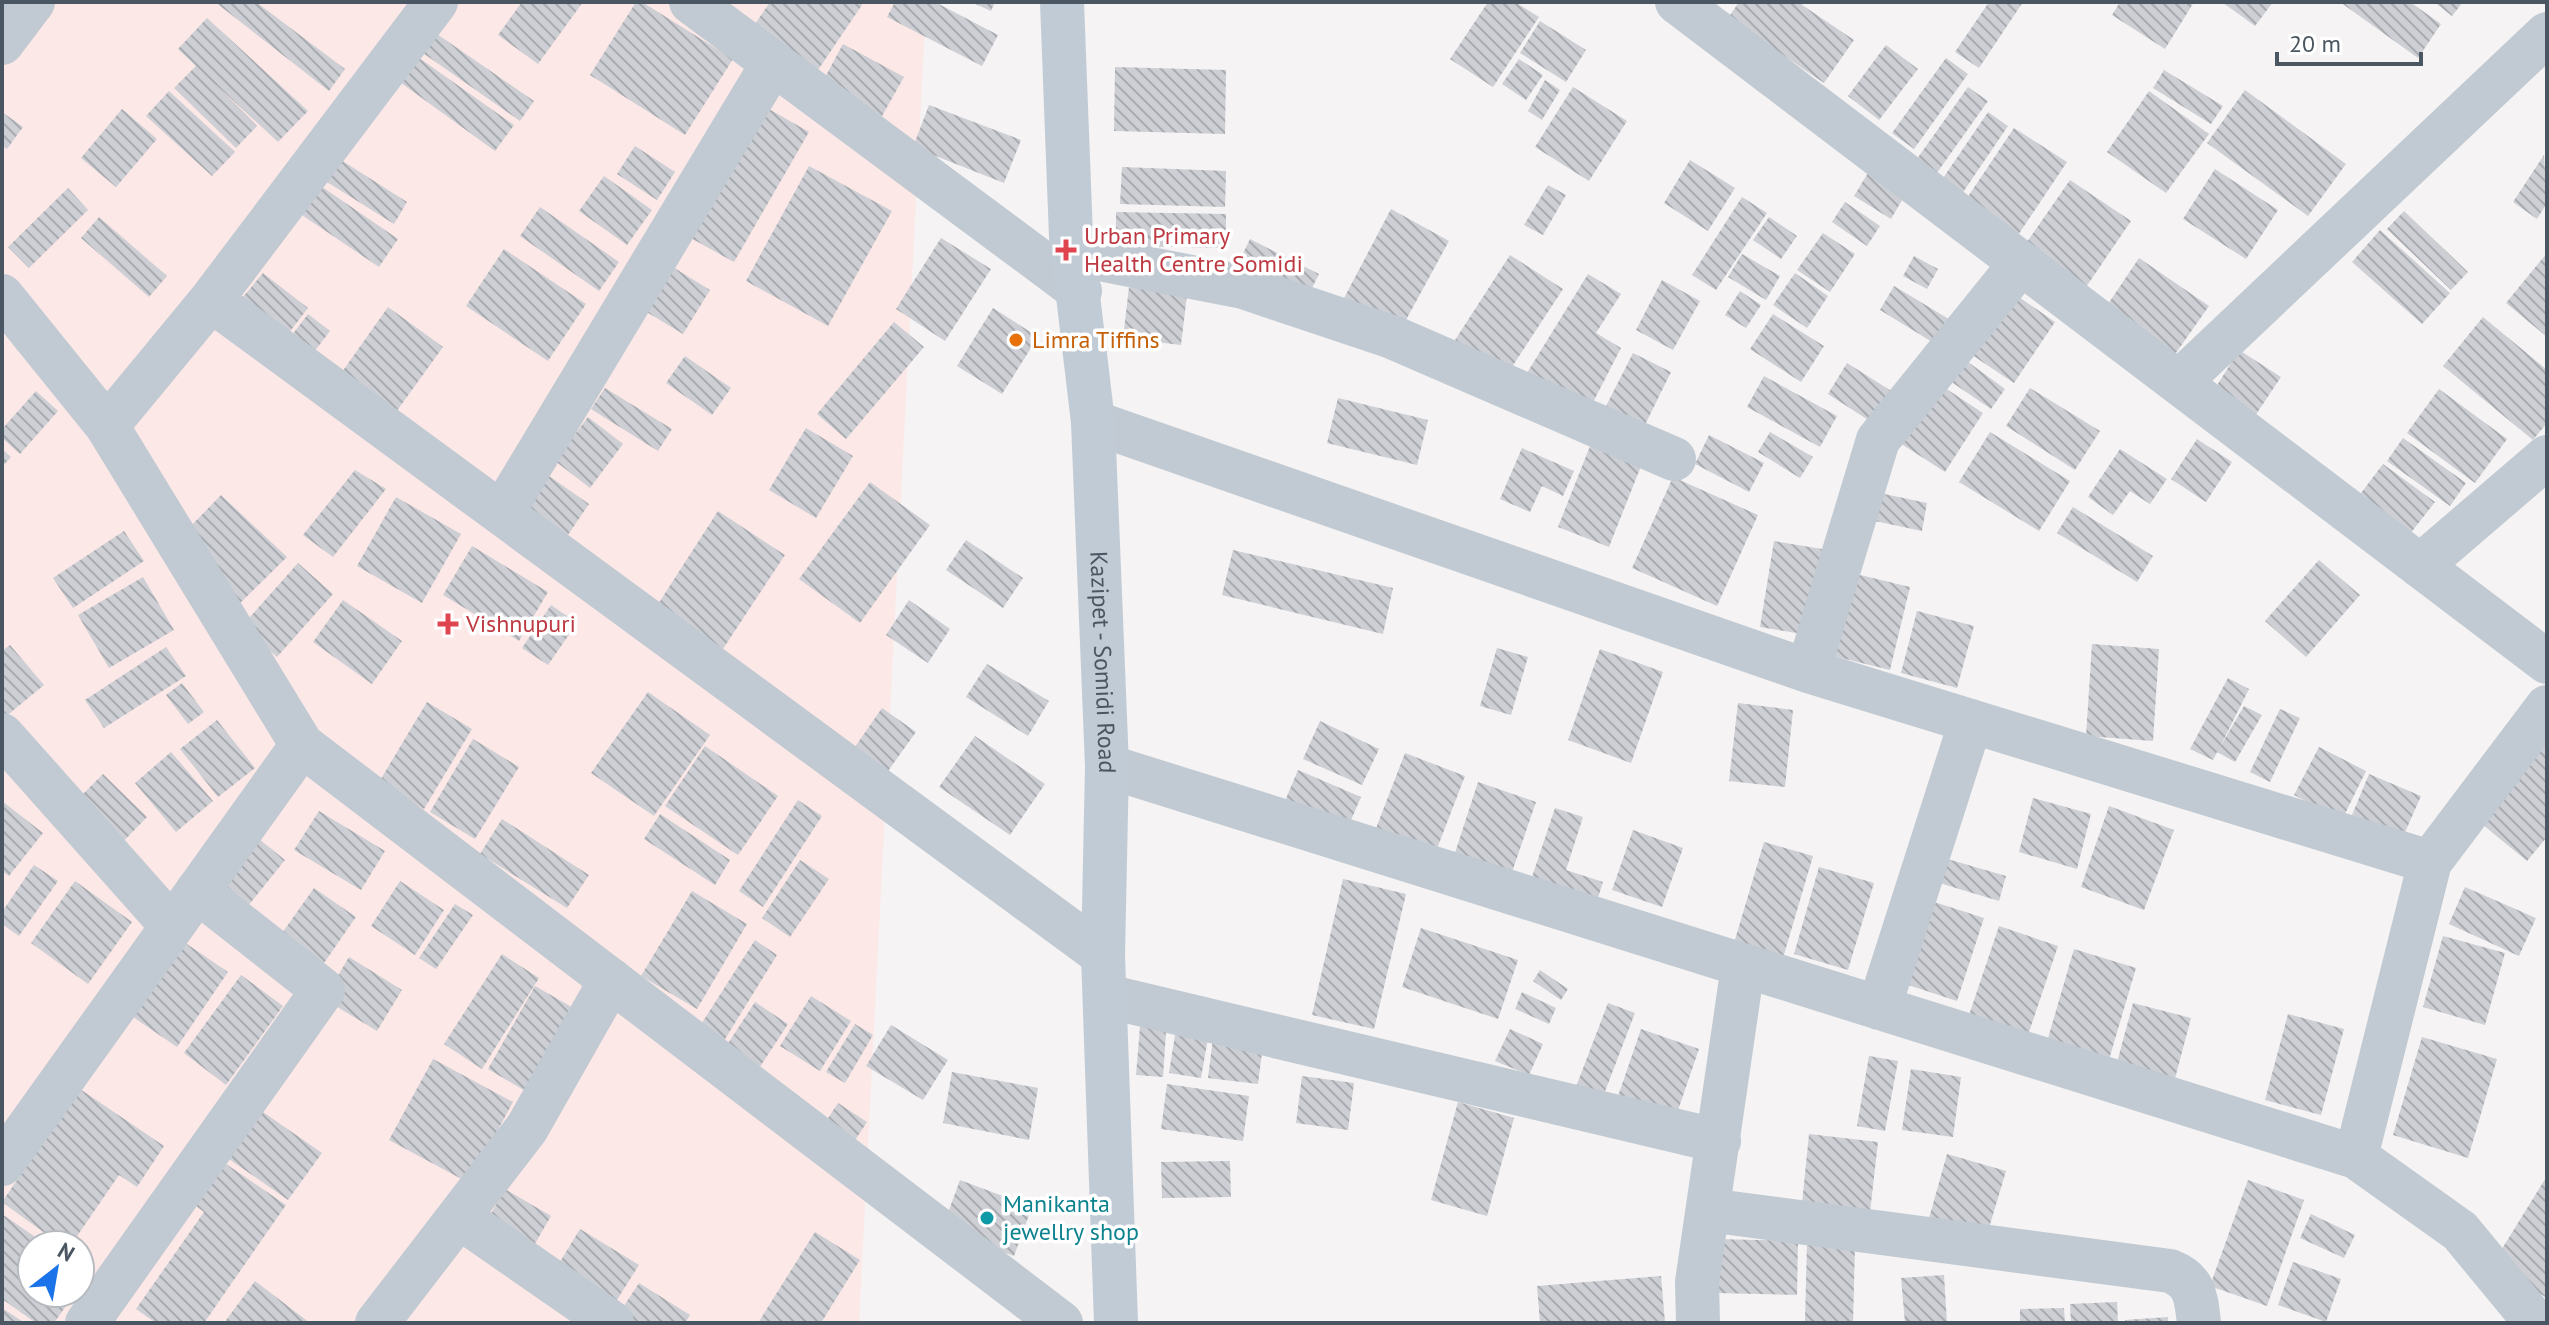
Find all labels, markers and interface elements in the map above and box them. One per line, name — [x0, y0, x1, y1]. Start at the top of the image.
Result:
scale bar — [2277, 16, 2421, 66]
text: 20 m — [2289, 28, 2341, 59]
place label: Urban Primary Health Centre Somidi — [1084, 220, 1303, 279]
marker: Urban Primary Health Centre Somidi — [1055, 239, 1077, 261]
place label: Limra Tiffins — [1032, 324, 1160, 355]
marker: Limra Tiffins — [1007, 331, 1025, 349]
street label: Kazipet - Somidi Road — [1083, 551, 1123, 774]
place label: Vishnupuri — [465, 608, 576, 639]
marker: Vishnupuri — [437, 613, 459, 635]
place label: Manikanta jewellry shop — [1003, 1188, 1139, 1247]
marker: Manikanta jewellry shop — [978, 1209, 996, 1227]
north arrow — [16, 1229, 96, 1309]
text: N — [53, 1236, 80, 1268]

